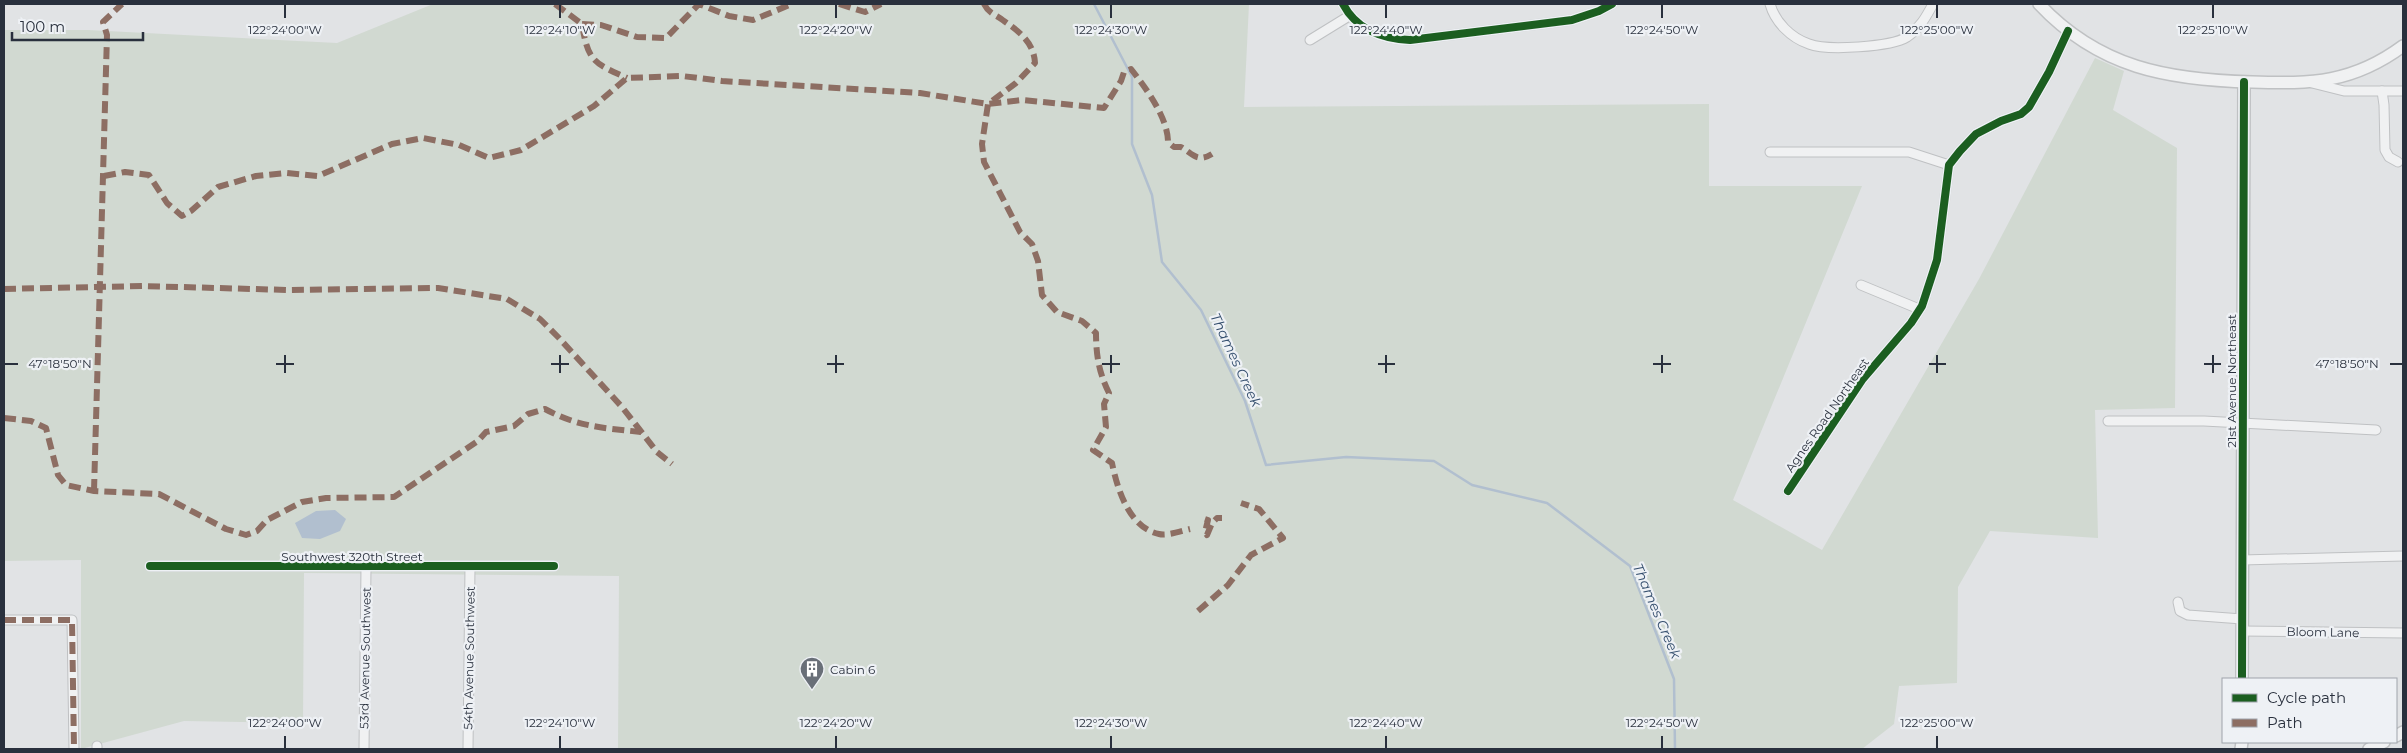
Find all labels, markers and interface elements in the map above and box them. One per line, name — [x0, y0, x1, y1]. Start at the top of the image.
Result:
scale bar — [12, 10, 144, 42]
text: 100 m — [20, 17, 65, 36]
text: 122°24'00"W — [248, 22, 322, 37]
text: 122°24'10"W — [525, 22, 595, 37]
text: 122°24'20"W — [800, 22, 872, 37]
text: 122°24'30"W — [1075, 22, 1147, 37]
text: 122°24'40"W — [1349, 22, 1423, 37]
text: 122°24'50"W — [1626, 22, 1698, 37]
text: 122°25'00"W — [1900, 22, 1974, 37]
text: 122°25'10"W — [2178, 22, 2248, 37]
water label: Thames Creek — [1206, 310, 1266, 410]
street label: 21st Avenue Northeast — [2224, 314, 2239, 448]
street label: Agnes Road Northeast — [1782, 355, 1872, 475]
text: 47°18'50"N — [28, 356, 92, 371]
text: 47°18'50"N — [2315, 356, 2379, 371]
street label: Southwest 320th Street — [281, 549, 423, 564]
water label: Thames Creek — [1629, 561, 1685, 662]
street label: 54th Avenue Southwest — [460, 586, 478, 730]
street label: 53rd Avenue Southwest — [356, 587, 374, 729]
street label: Bloom Lane — [2287, 624, 2359, 640]
building icon: Cabin 6 — [799, 656, 825, 690]
place label: Cabin 6 — [830, 662, 875, 677]
legend — [2222, 678, 2397, 743]
text: Cycle path — [2267, 688, 2346, 707]
text: Path — [2267, 713, 2303, 732]
text: 122°24'00"W — [248, 715, 322, 730]
text: 122°24'10"W — [525, 715, 595, 730]
text: 122°24'20"W — [800, 715, 872, 730]
text: 122°24'30"W — [1075, 715, 1147, 730]
text: 122°24'40"W — [1349, 715, 1423, 730]
text: 122°24'50"W — [1626, 715, 1698, 730]
text: 122°25'00"W — [1900, 715, 1974, 730]

